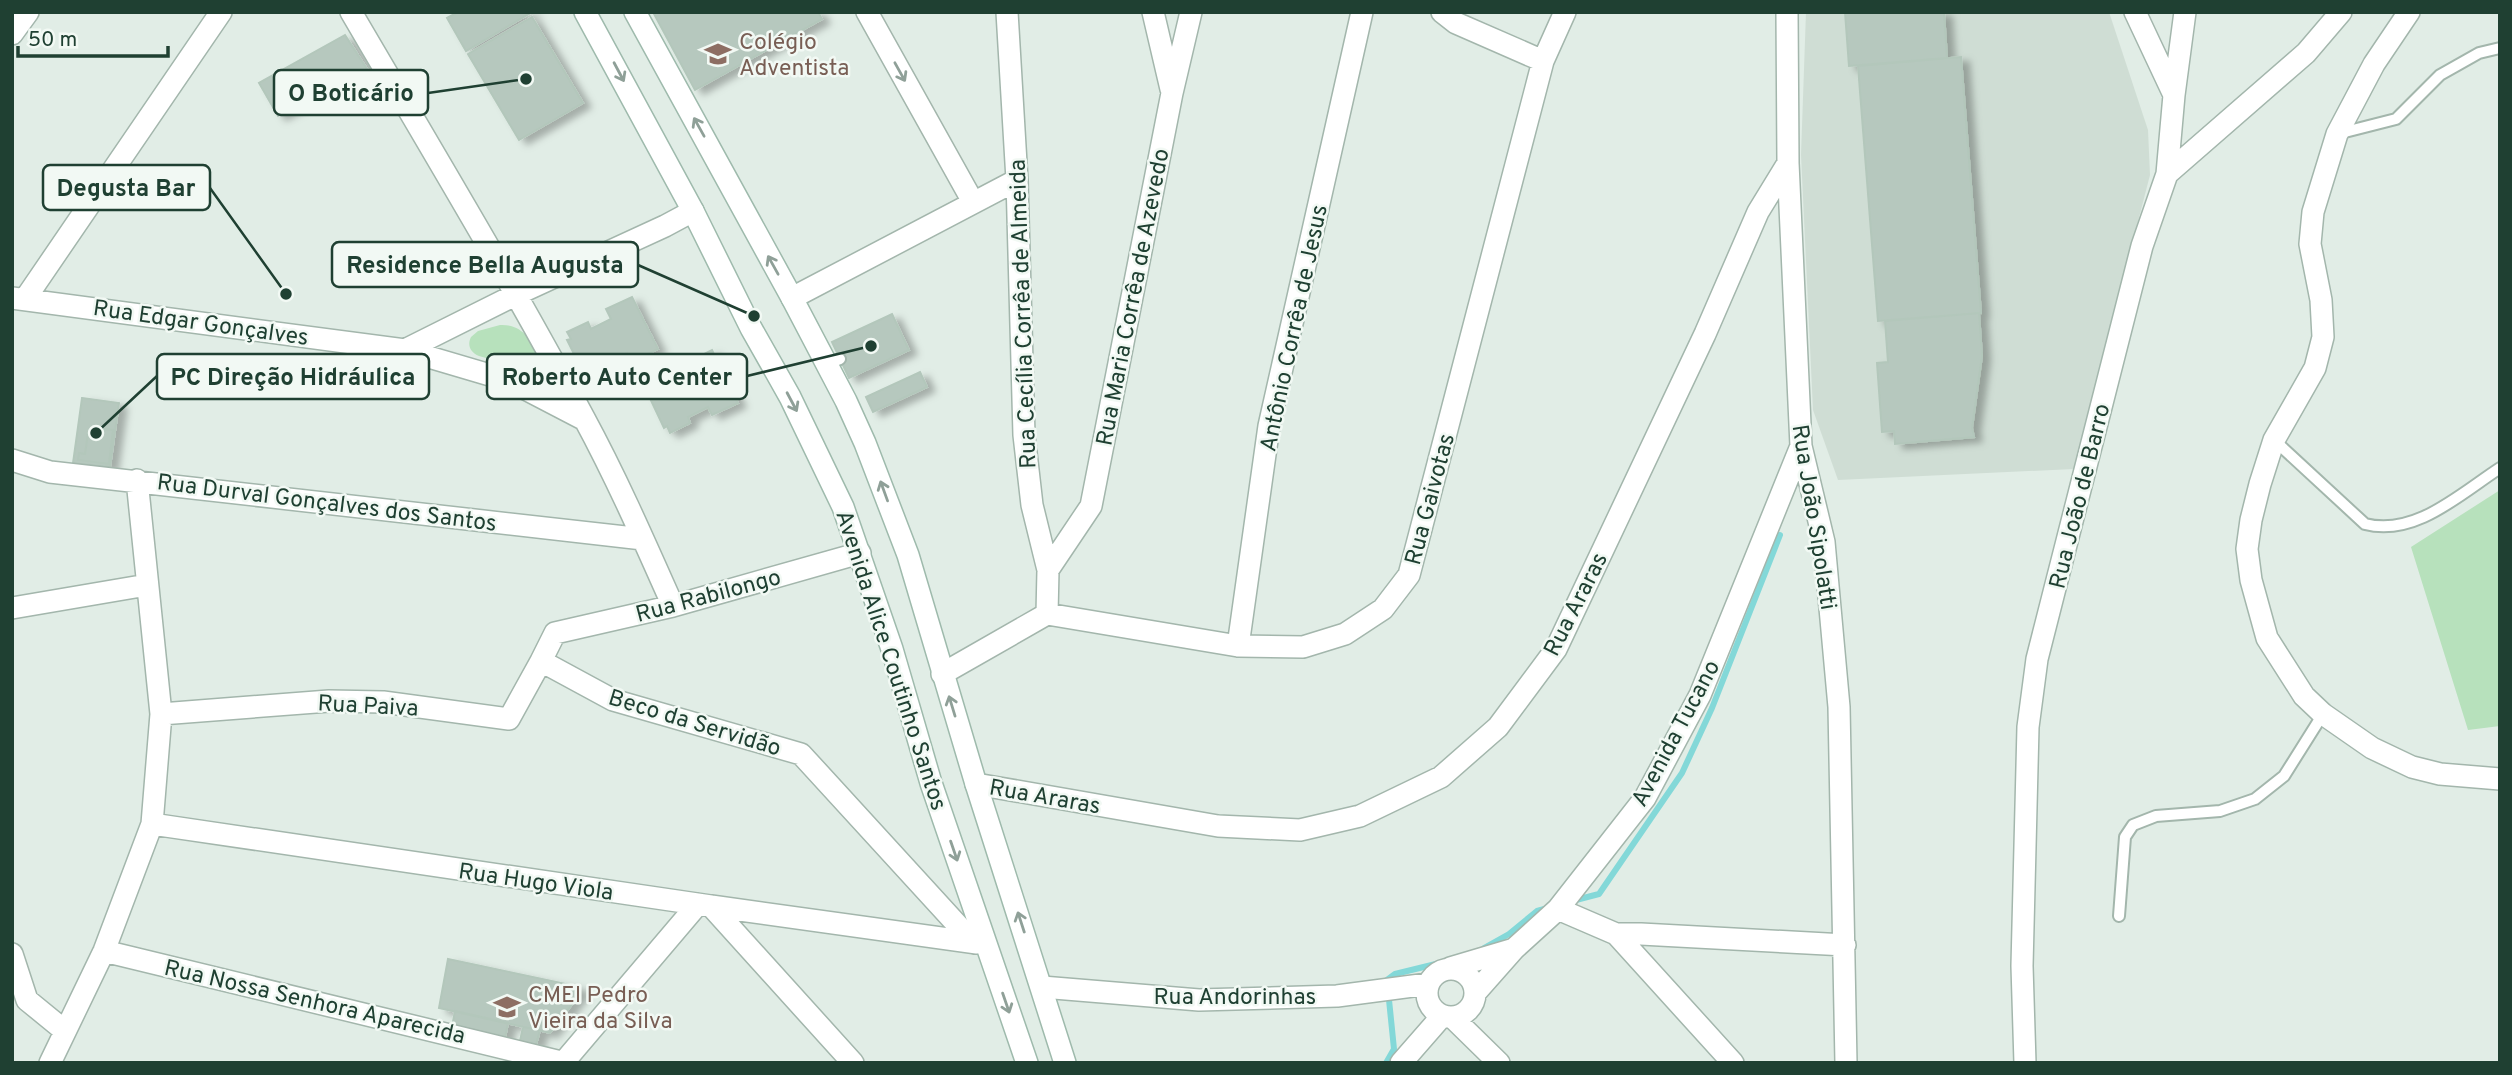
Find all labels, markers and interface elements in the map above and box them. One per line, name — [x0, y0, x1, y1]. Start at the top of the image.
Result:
scale bar — [18, 14, 168, 58]
text: 50 m — [28, 27, 77, 54]
place label: Colégio Adventista — [739, 29, 849, 84]
school or university icon: Colégio Adventista — [703, 39, 733, 69]
one-way arrow — [612, 61, 626, 82]
one-way arrow — [894, 61, 907, 82]
callout: O Boticário — [274, 70, 428, 115]
text: O Boticário — [288, 80, 414, 110]
one-way arrow — [692, 117, 705, 138]
street label: Rua Maria Corrêa de Azevedo — [1091, 146, 1178, 449]
street label: Rua Cecília Corrêa de Almeida — [1005, 159, 1044, 469]
callout: Degusta Bar — [43, 165, 210, 210]
text: Degusta Bar — [57, 175, 195, 205]
street label: Antônio Corrêa de Jesus — [1255, 202, 1336, 455]
callout: Residence Bella Augusta — [332, 242, 638, 287]
text: Residence Bella Augusta — [346, 252, 624, 282]
one-way arrow — [766, 255, 779, 276]
street label: Rua Edgar Gonçalves — [91, 295, 310, 354]
callout: PC Direção Hidráulica — [157, 354, 429, 399]
callout: Roberto Auto Center — [487, 354, 747, 399]
text: PC Direção Hidráulica — [171, 364, 415, 394]
text: Roberto Auto Center — [502, 364, 732, 394]
one-way arrow — [786, 391, 800, 411]
street label: Rua João de Barro — [2044, 401, 2118, 592]
street label: Rua João Sipolatti — [1784, 423, 1842, 612]
street label: Rua Gaivotas — [1400, 431, 1463, 569]
street label: Rua Durval Gonçalves dos Santos — [155, 469, 498, 540]
one-way arrow — [877, 481, 890, 502]
street label: Avenida Alice Coutinho Santos — [827, 507, 952, 815]
street label: Rua Araras — [1539, 548, 1616, 662]
street label: Rua Rabilongo — [633, 564, 784, 631]
street label: Avenida Tucano — [1626, 656, 1728, 813]
street label: Beco da Servidão — [604, 684, 784, 764]
street label: Rua Paiva — [317, 690, 419, 725]
one-way arrow — [944, 695, 957, 717]
street label: Rua Araras — [987, 774, 1102, 823]
one-way arrow — [949, 840, 962, 862]
street label: Rua Hugo Viola — [456, 858, 615, 909]
one-way arrow — [1013, 912, 1026, 934]
street label: Rua Nossa Senhora Aparecida — [161, 955, 468, 1052]
place label: CMEI Pedro Vieira da Silva — [528, 982, 673, 1037]
street label: Rua Andorinhas — [1154, 984, 1316, 1013]
school or university icon: CMEI Pedro Vieira da Silva — [492, 992, 522, 1022]
one-way arrow — [1001, 992, 1013, 1014]

